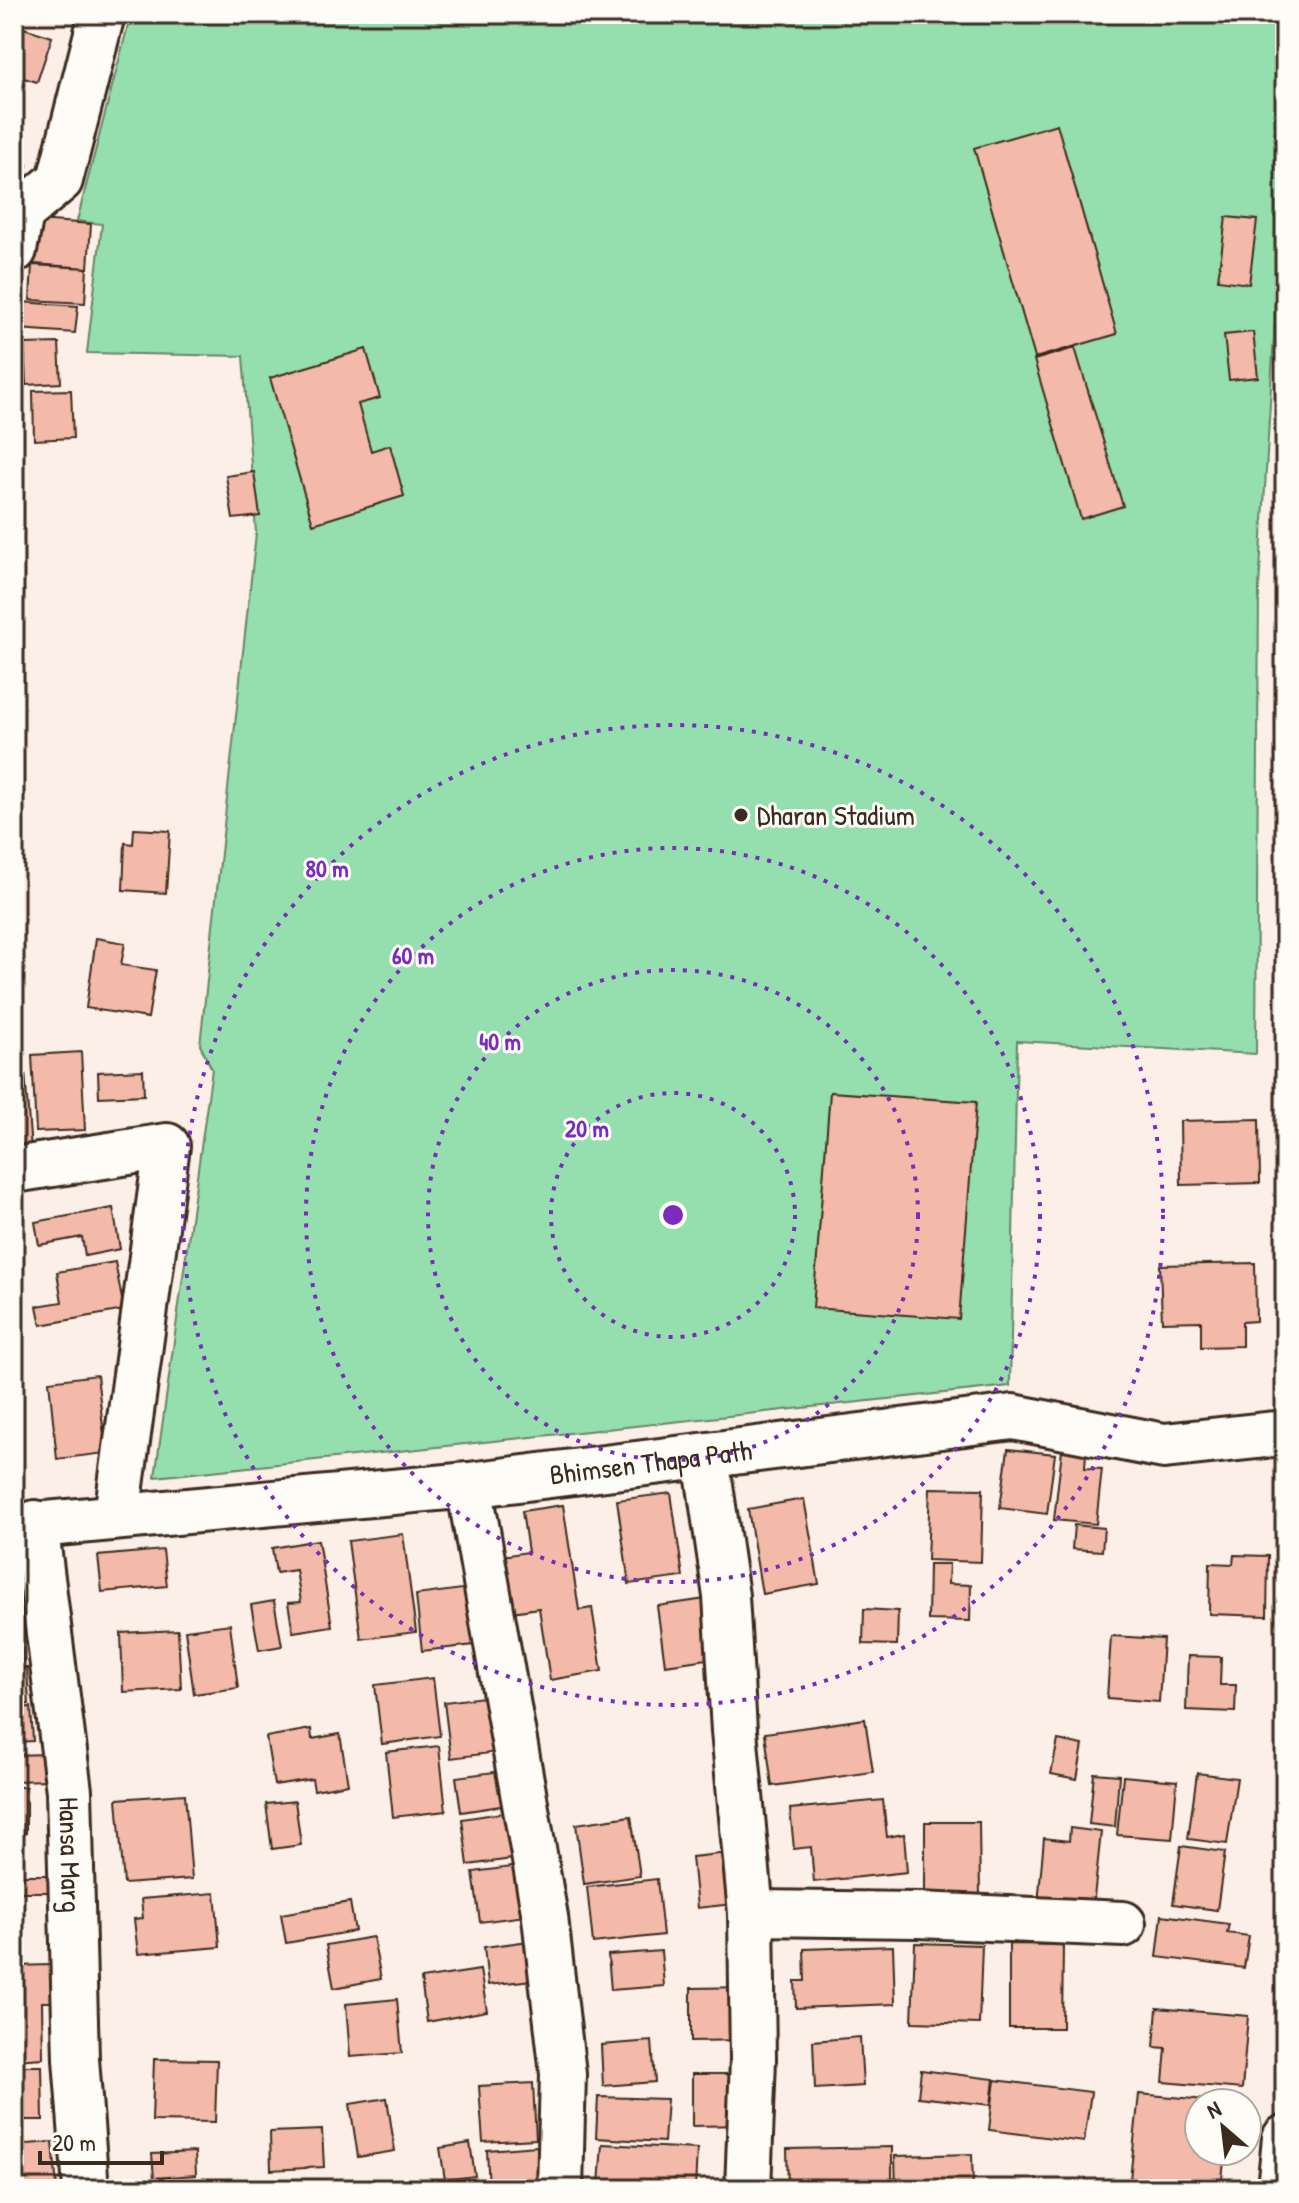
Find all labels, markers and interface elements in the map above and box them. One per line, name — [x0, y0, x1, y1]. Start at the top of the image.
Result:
place label: Dharan Stadium — [757, 796, 915, 834]
marker: Dharan Stadium — [732, 806, 750, 824]
text: 80 m — [306, 852, 348, 884]
text: 60 m — [392, 939, 434, 971]
text: 40 m — [479, 1025, 521, 1057]
text: 20 m — [565, 1112, 609, 1144]
centre of rings — [659, 1201, 687, 1229]
street label: Bhimsen Thapa Path — [547, 1431, 754, 1494]
street label: Hansa Marg — [50, 1796, 91, 1913]
north arrow — [1183, 2087, 1263, 2167]
text: N — [1201, 2093, 1226, 2125]
scale bar — [40, 2115, 162, 2165]
text: 20 m — [52, 2126, 96, 2158]

